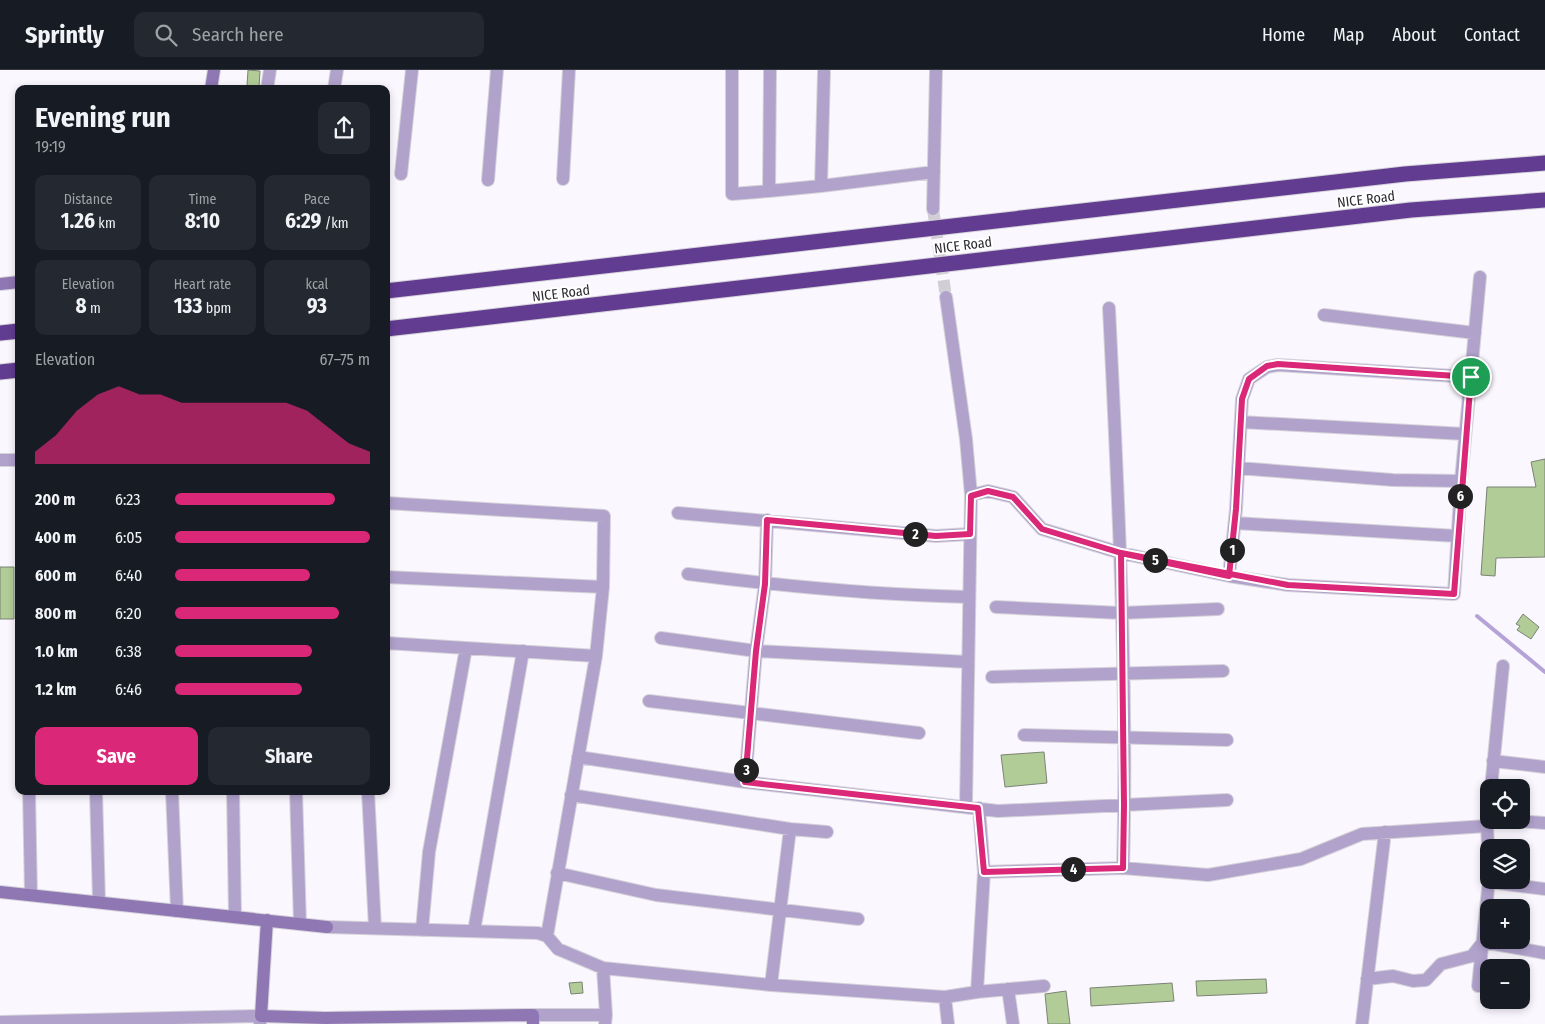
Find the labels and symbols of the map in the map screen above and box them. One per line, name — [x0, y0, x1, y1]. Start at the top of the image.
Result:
street label: NICE Road — [1336, 188, 1396, 211]
street label: NICE Road — [933, 234, 993, 257]
street label: NICE Road — [531, 282, 591, 305]
pin — [1450, 356, 1492, 398]
pin: 6 — [1448, 484, 1472, 508]
pin: 2 — [902, 522, 928, 546]
pin: 1 — [1220, 538, 1244, 562]
pin: 5 — [1142, 548, 1168, 572]
pin: 3 — [734, 758, 758, 782]
pin: 4 — [1060, 856, 1086, 882]

